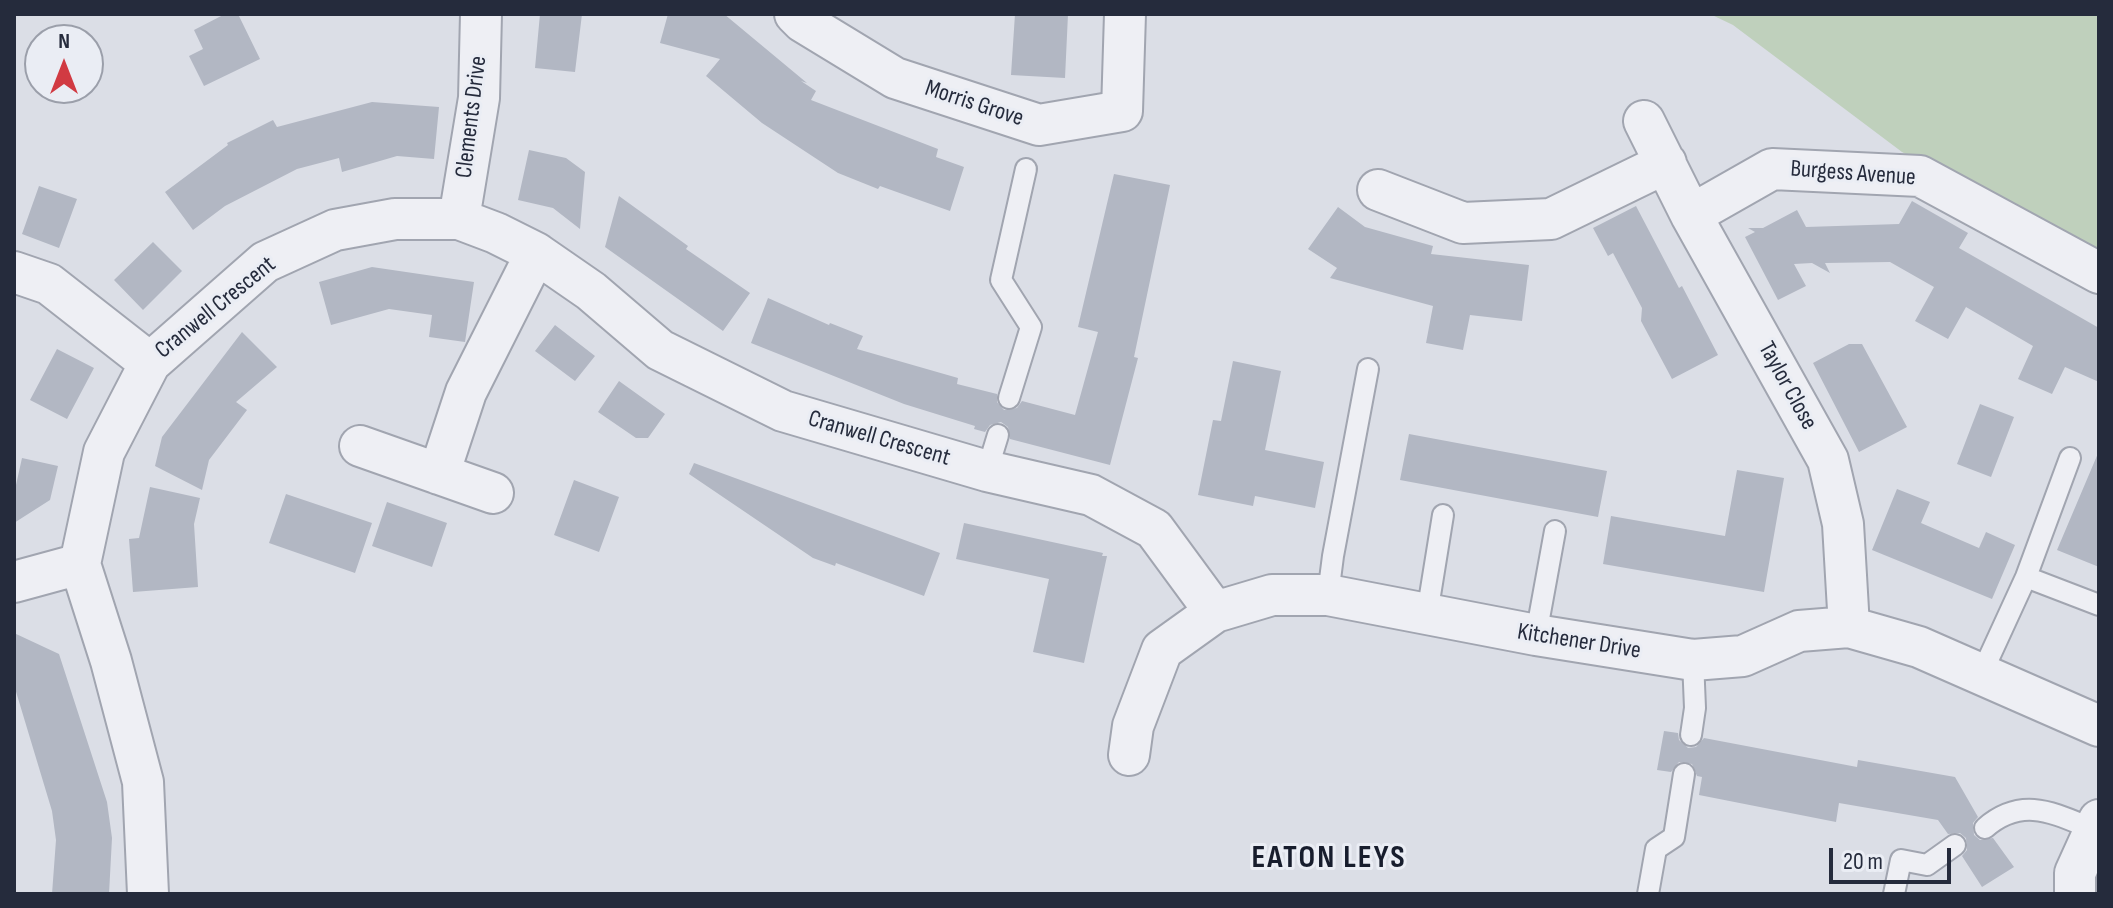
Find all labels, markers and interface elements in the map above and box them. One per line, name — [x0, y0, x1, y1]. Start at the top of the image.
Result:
north arrow — [24, 24, 104, 104]
text: N — [58, 28, 70, 55]
street label: Clements Drive — [450, 54, 494, 180]
street label: Morris Grove — [921, 75, 1027, 133]
street label: Burgess Avenue — [1789, 155, 1917, 193]
street label: Cranwell Crescent — [150, 251, 282, 365]
street label: Taylor Close — [1751, 337, 1823, 435]
street label: Cranwell Crescent — [805, 405, 953, 473]
street label: Kitchener Drive — [1515, 618, 1643, 666]
scale bar — [1833, 832, 1955, 882]
district label: EATON LEYS — [1251, 840, 1407, 878]
text: 20 m — [1843, 847, 1883, 876]

